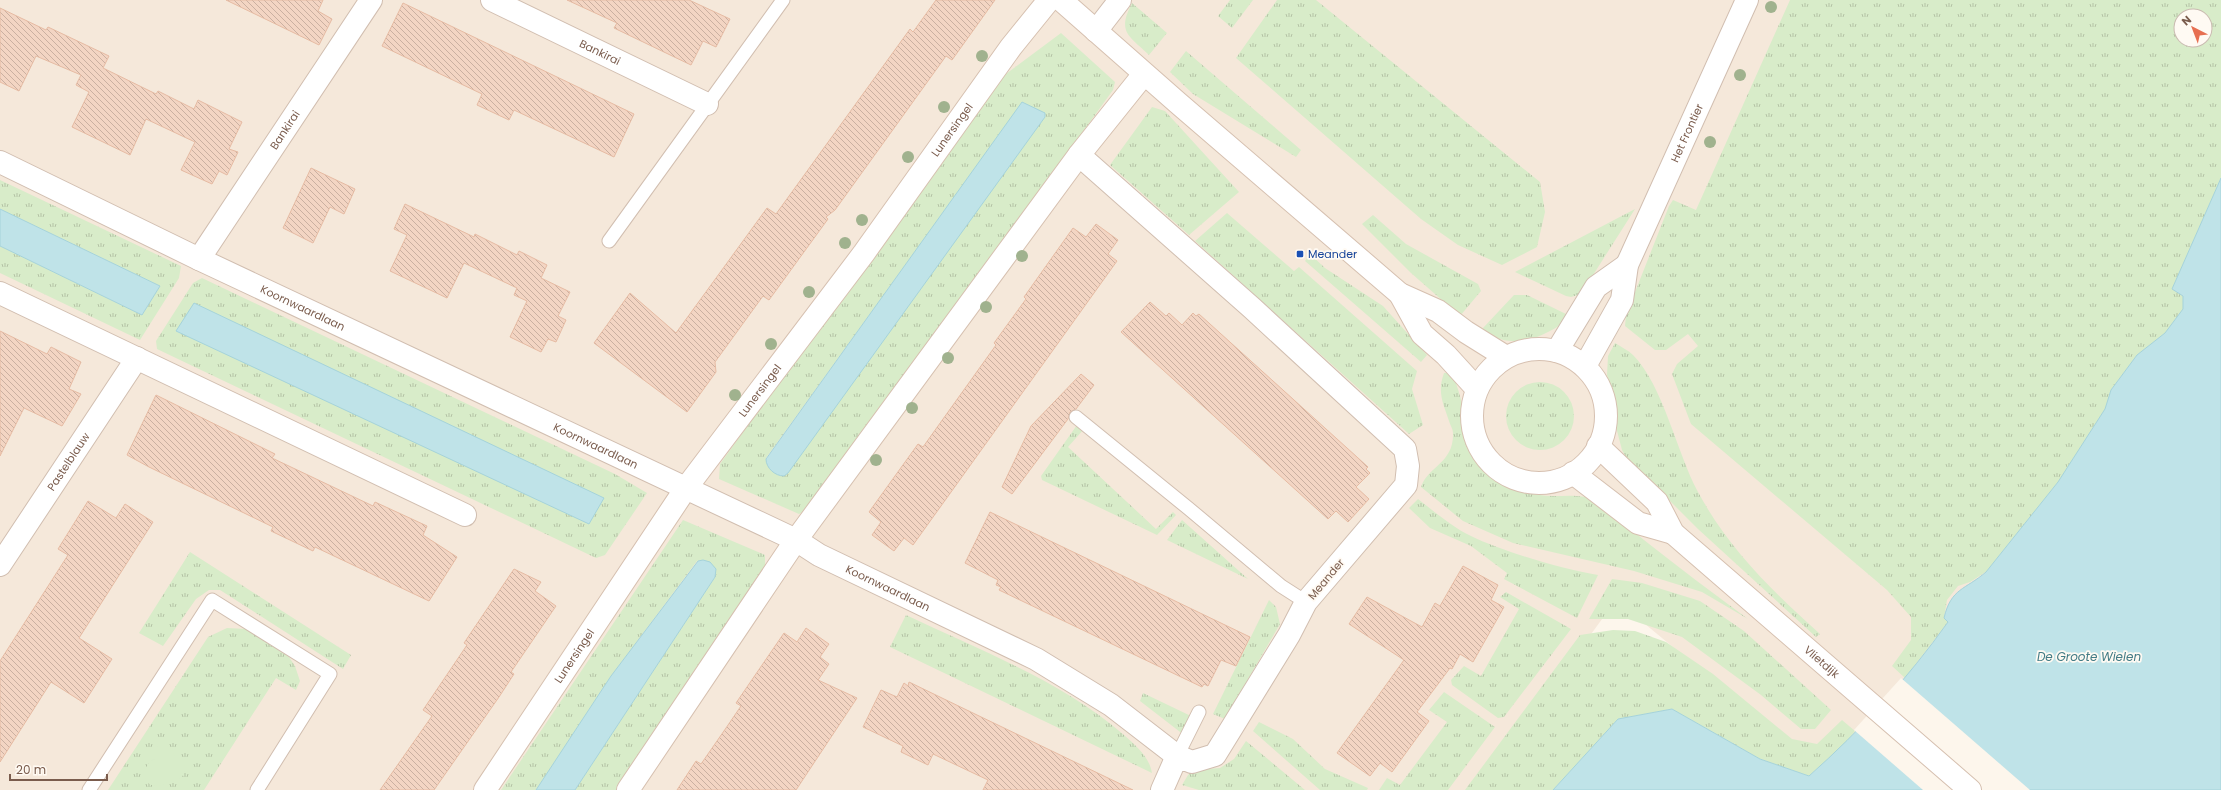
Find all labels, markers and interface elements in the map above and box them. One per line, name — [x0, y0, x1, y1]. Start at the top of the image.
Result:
north arrow — [2173, 8, 2213, 48]
text: N — [2178, 12, 2195, 29]
street label: Bankirai — [577, 35, 624, 69]
street label: Lunersingel — [927, 100, 977, 160]
street label: Het Frontier — [1667, 101, 1707, 165]
street label: Bankirai — [266, 107, 304, 153]
place label: Meander — [1308, 246, 1357, 262]
marker: Meander — [1295, 249, 1305, 259]
street label: Koornwaardlaan — [258, 281, 348, 335]
street label: Lunersingel — [735, 361, 785, 420]
street label: Koornwaardlaan — [551, 419, 641, 473]
street label: Pastelblauw — [43, 429, 94, 494]
street label: Meander — [1304, 555, 1348, 603]
street label: Koornwaardlaan — [843, 561, 933, 615]
street label: Lunersingel — [550, 626, 598, 686]
street label: Vlietdijk — [1801, 642, 1843, 682]
water label: De Groote Wielen — [2037, 648, 2141, 665]
scale bar — [10, 756, 107, 782]
text: 20 m — [16, 761, 46, 778]

